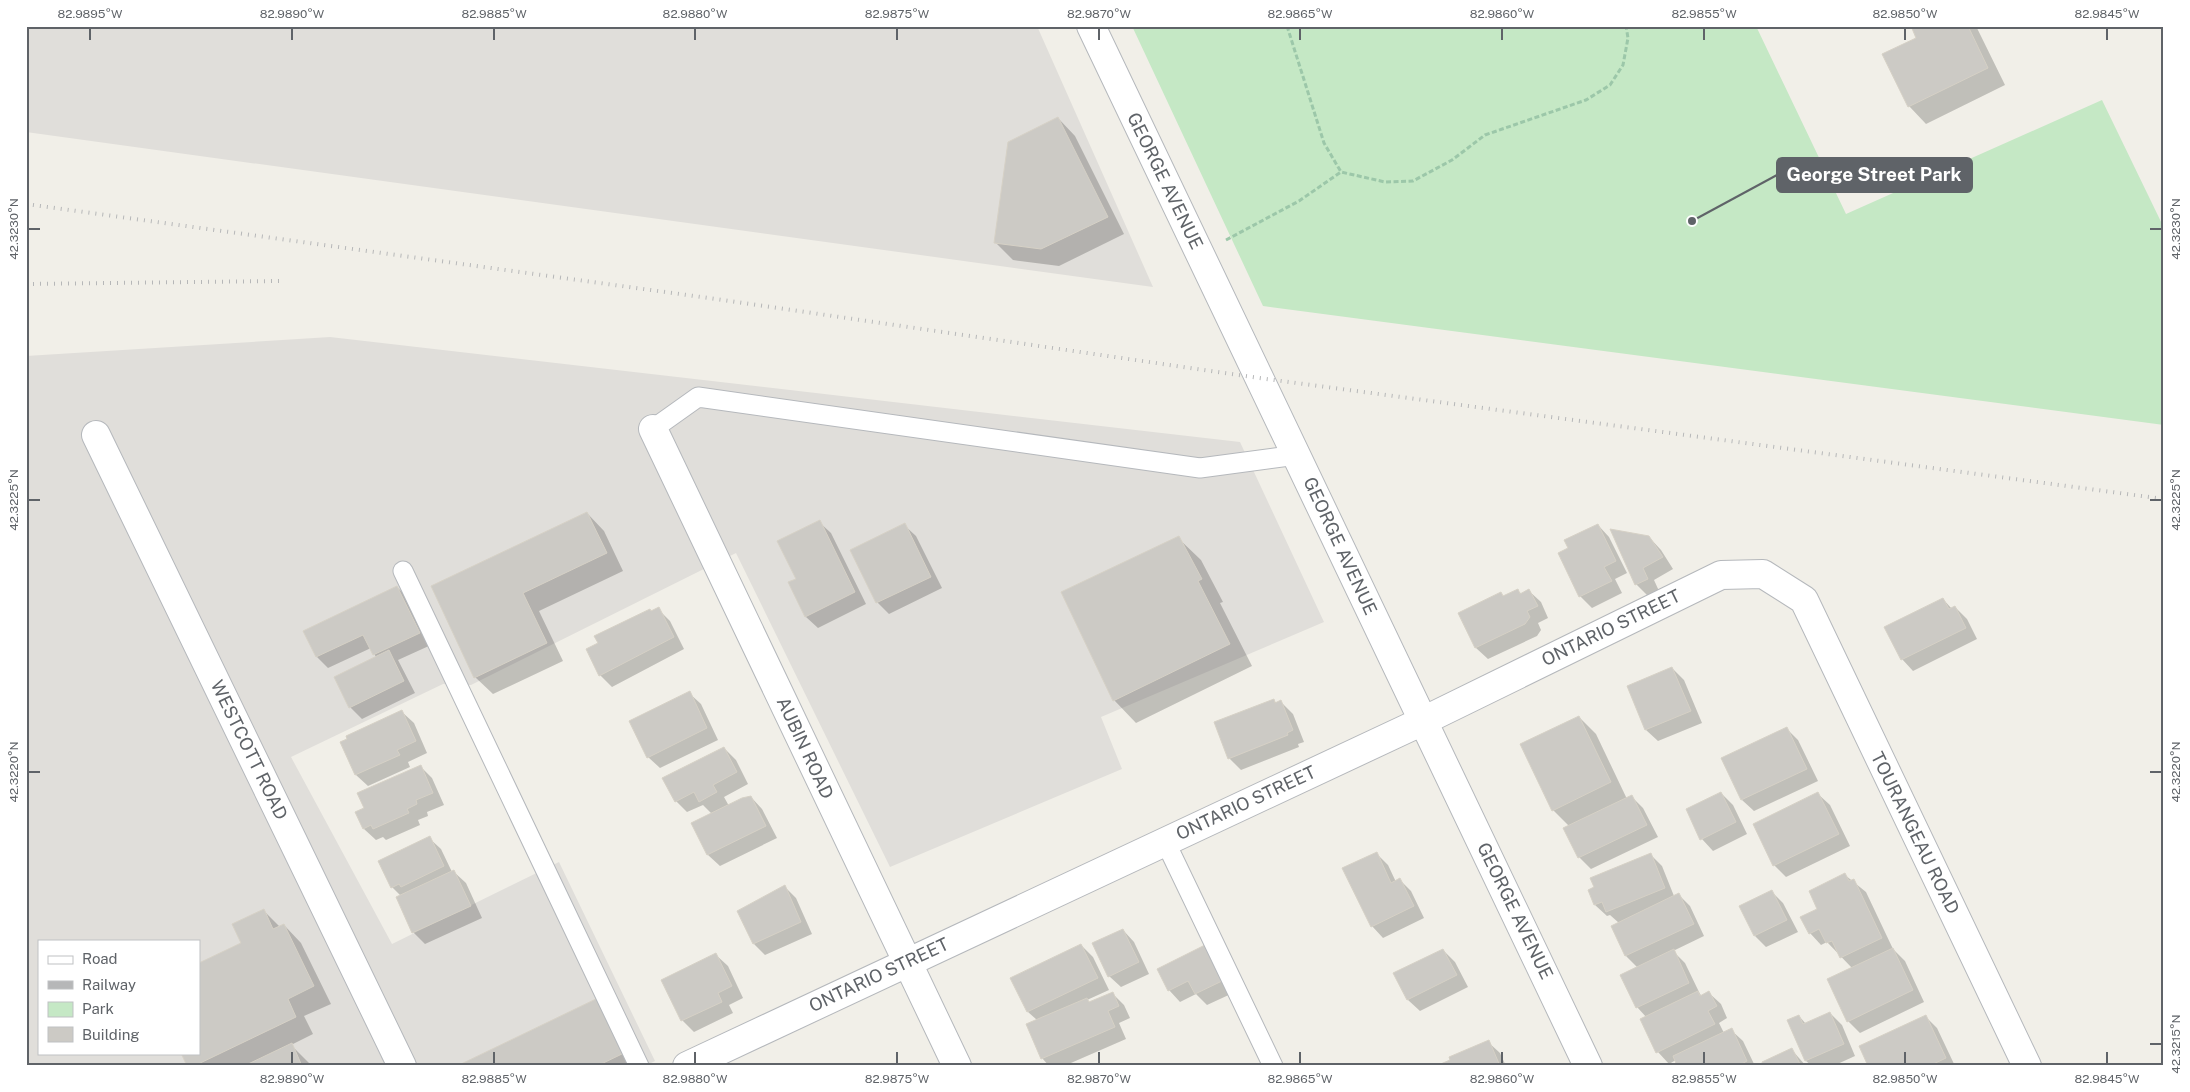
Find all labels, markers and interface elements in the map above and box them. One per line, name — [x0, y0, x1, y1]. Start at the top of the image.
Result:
text: 82.9895°W — [58, 7, 123, 21]
text: 82.9890°W — [260, 7, 325, 21]
text: 82.9885°W — [461, 7, 527, 21]
text: 82.9880°W — [663, 7, 728, 21]
text: 82.9875°W — [865, 7, 930, 21]
text: 82.9870°W — [1067, 7, 1132, 21]
text: 82.9865°W — [1268, 7, 1333, 21]
text: 82.9860°W — [1470, 7, 1535, 21]
text: 82.9855°W — [1671, 7, 1737, 21]
text: 82.9850°W — [1873, 7, 1938, 21]
text: 82.9845°W — [2075, 7, 2140, 21]
street label: GEORGE AVENUE — [1123, 109, 1208, 253]
callout: George Street Park — [1777, 158, 1972, 192]
text: George Street Park — [1787, 163, 1961, 185]
text: 42.3230°N — [7, 198, 21, 260]
text: 42.3230°N — [2169, 198, 2183, 260]
text: 42.3225°N — [7, 469, 21, 531]
text: 42.3225°N — [2169, 469, 2183, 531]
street label: GEORGE AVENUE — [1299, 474, 1382, 618]
street label: ONTARIO STREET — [1538, 585, 1684, 670]
street label: WESTCOTT ROAD — [207, 677, 292, 823]
street label: AUBIN ROAD — [773, 694, 838, 802]
text: 42.3220°N — [7, 741, 21, 803]
text: 42.3220°N — [2169, 741, 2183, 803]
street label: TOURANGEAU ROAD — [1867, 748, 1964, 917]
street label: ONTARIO STREET — [1173, 761, 1319, 844]
street label: GEORGE AVENUE — [1473, 839, 1558, 983]
street label: ONTARIO STREET — [806, 933, 952, 1016]
legend — [38, 940, 200, 1054]
text: Road — [82, 950, 118, 967]
text: Railway — [82, 976, 136, 993]
text: Park — [82, 1000, 114, 1017]
text: 42.3215°N — [2169, 1014, 2183, 1074]
text: Building — [82, 1026, 140, 1043]
text: 82.9890°W — [260, 1072, 325, 1086]
text: 82.9885°W — [461, 1072, 527, 1086]
text: 82.9880°W — [663, 1072, 728, 1086]
text: 82.9875°W — [865, 1072, 930, 1086]
text: 82.9870°W — [1067, 1072, 1132, 1086]
text: 82.9865°W — [1268, 1072, 1333, 1086]
text: 82.9860°W — [1470, 1072, 1535, 1086]
text: 82.9855°W — [1671, 1072, 1737, 1086]
text: 82.9850°W — [1873, 1072, 1938, 1086]
text: 82.9845°W — [2075, 1072, 2140, 1086]

